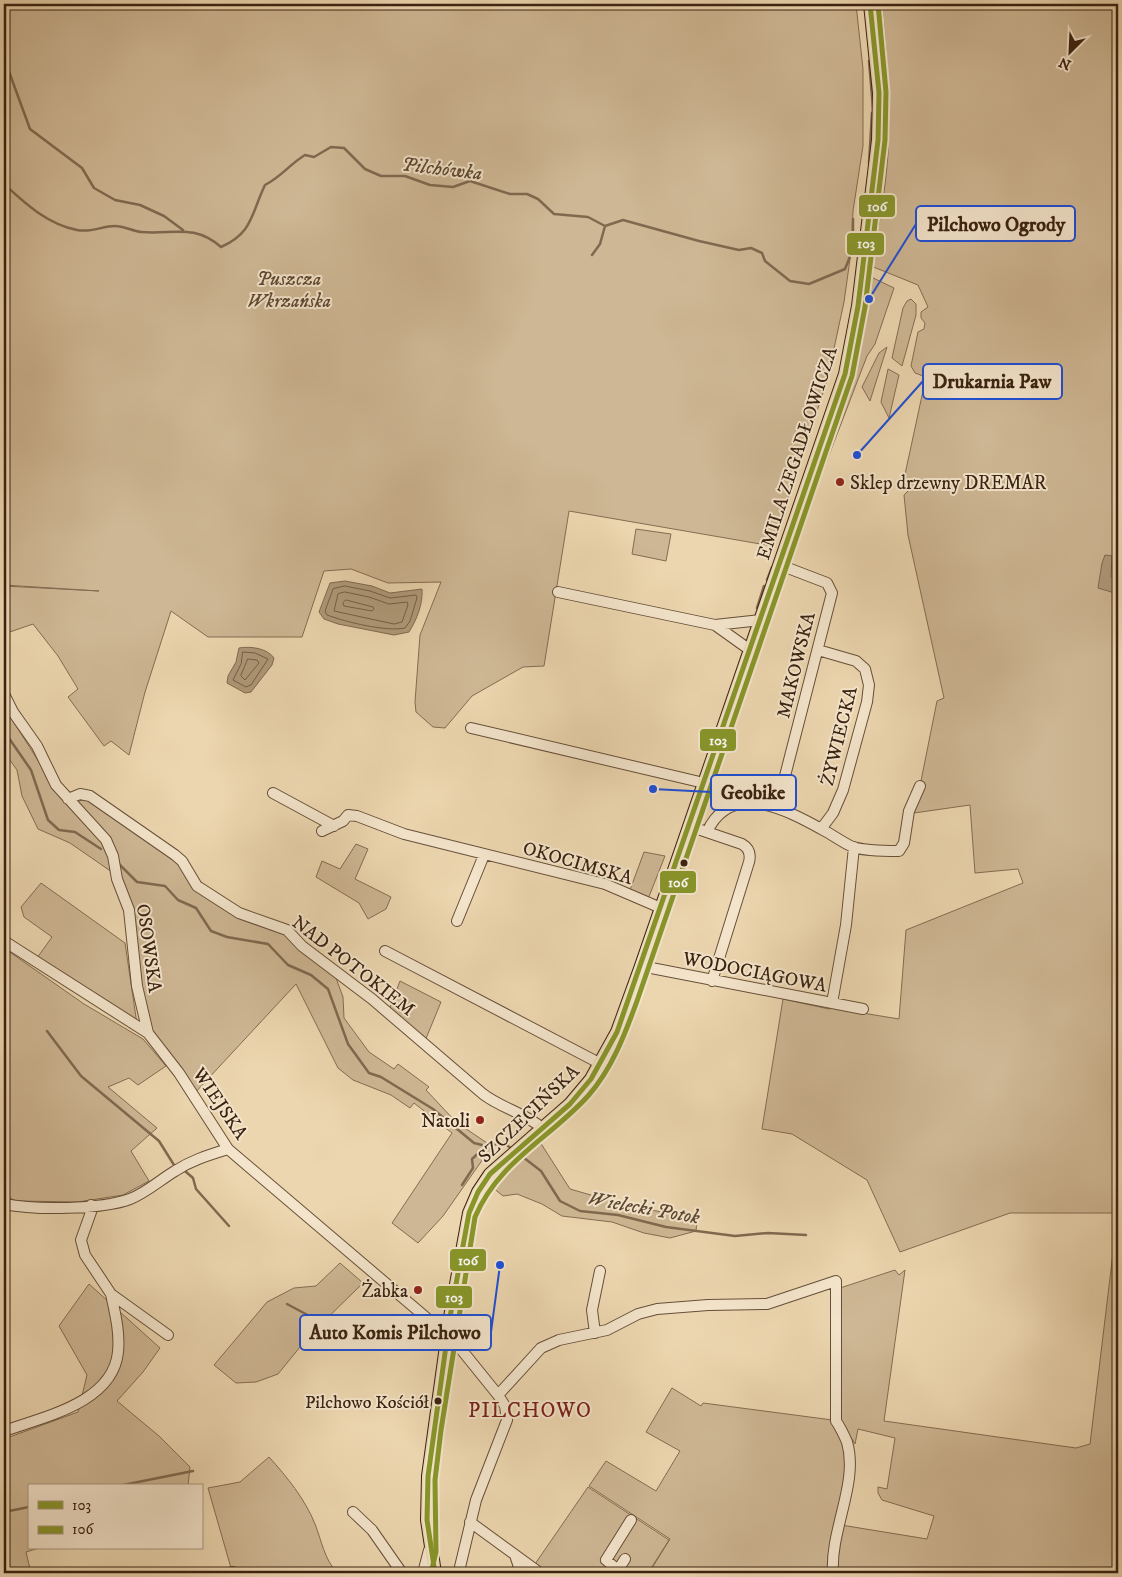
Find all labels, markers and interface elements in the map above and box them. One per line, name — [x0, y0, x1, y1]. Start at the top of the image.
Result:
north arrow — [1044, 28, 1094, 78]
text: N — [1056, 52, 1074, 74]
water label: Pilchówka — [400, 152, 483, 187]
line badge: 106 — [858, 194, 896, 218]
text: 106 — [867, 198, 888, 216]
callout: Pilchowo Ogrody — [916, 206, 1075, 241]
text: Pilchowo Ogrody — [927, 213, 1066, 238]
line badge: 103 — [846, 232, 885, 256]
text: 103 — [857, 235, 875, 253]
park label: Puszcza Wkrzańska — [247, 268, 331, 313]
street label: EMILA ZEGADŁOWICZA — [752, 343, 843, 563]
callout: Drukarnia Paw — [923, 364, 1062, 399]
text: Drukarnia Paw — [932, 370, 1052, 395]
place label: Sklep drzewny DREMAR — [850, 472, 1047, 495]
marker: Sklep drzewny DREMAR — [834, 476, 846, 488]
street label: MAKOWSKA — [772, 609, 821, 721]
street label: ŻYWIECKA — [815, 683, 863, 788]
line badge: 103 — [699, 728, 737, 752]
text: 103 — [709, 732, 727, 750]
callout: Geobike — [711, 775, 796, 810]
text: Geobike — [721, 781, 786, 806]
street label: OKOCIMSKA — [520, 837, 636, 890]
unlabelled marker — [679, 858, 689, 868]
line badge: 106 — [659, 870, 697, 894]
text: 106 — [668, 874, 689, 892]
street label: OSOWSKA — [131, 902, 166, 995]
street label: NAD POTOKIEM — [287, 911, 419, 1021]
street label: WODOCIĄGOWA — [680, 947, 829, 998]
street label: SZCZECIŃSKA — [472, 1058, 585, 1168]
street label: WIEJSKA — [187, 1063, 253, 1145]
place label: Natoli — [421, 1110, 470, 1133]
marker: Natoli — [474, 1114, 486, 1126]
water label: Wielecki Potok — [586, 1186, 702, 1231]
line badge: 106 — [449, 1248, 487, 1272]
text: 106 — [458, 1252, 479, 1270]
place label: Żabka — [361, 1279, 408, 1303]
marker: Żabka — [412, 1284, 424, 1296]
line badge: 103 — [435, 1285, 473, 1309]
text: 103 — [445, 1289, 463, 1307]
callout: Auto Komis Pilchowo — [300, 1315, 491, 1350]
text: Auto Komis Pilchowo — [308, 1321, 481, 1346]
place label: Pilchowo Kościół — [305, 1392, 430, 1414]
marker: Pilchowo Kościół — [433, 1396, 443, 1406]
district label: PILCHOWO — [468, 1398, 592, 1424]
legend — [28, 1484, 202, 1550]
text: 103 — [72, 1496, 91, 1515]
text: 106 — [72, 1520, 95, 1539]

